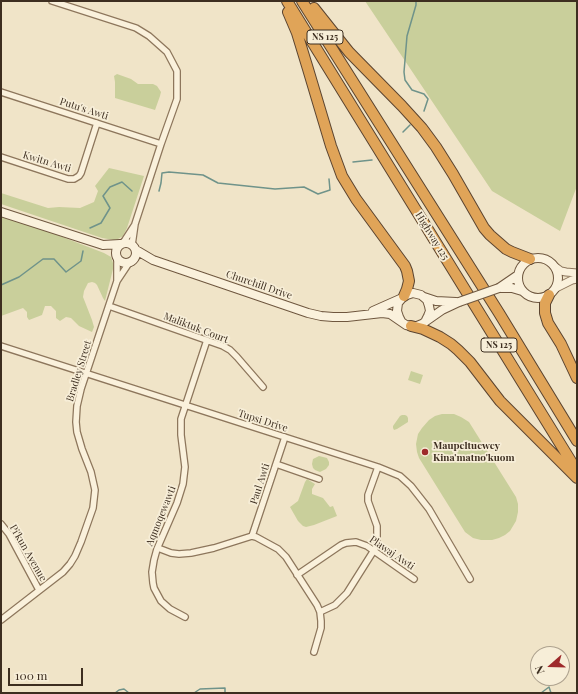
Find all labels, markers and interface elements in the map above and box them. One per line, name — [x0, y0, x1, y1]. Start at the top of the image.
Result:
road number: NS 125 — [307, 30, 343, 44]
street label: Putu's Awti — [58, 96, 110, 122]
street label: Kwitn Awti — [22, 149, 72, 175]
street label: Highway 125 — [413, 210, 451, 262]
street label: Churchill Drive — [224, 268, 294, 302]
street label: Maliktuk Court — [162, 310, 230, 346]
road number: NS 125 — [481, 338, 517, 352]
street label: Bradley Street — [64, 339, 94, 403]
street label: Tupsi Drive — [237, 407, 289, 435]
place label: Maupeltuewey Kina'matno'kuom — [433, 440, 514, 464]
marker: Maupeltuewey Kina'matno'kuom — [420, 447, 430, 457]
street label: Paul Awti — [248, 462, 272, 506]
street label: Aqmoqewawti — [144, 484, 178, 548]
street label: Pi'kun Avenue — [7, 523, 49, 583]
street label: Plawaj Awti — [367, 534, 417, 572]
north arrow — [530, 646, 570, 686]
scale bar — [10, 660, 85, 686]
text: N — [531, 664, 548, 676]
text: 100 m — [15, 667, 47, 683]

